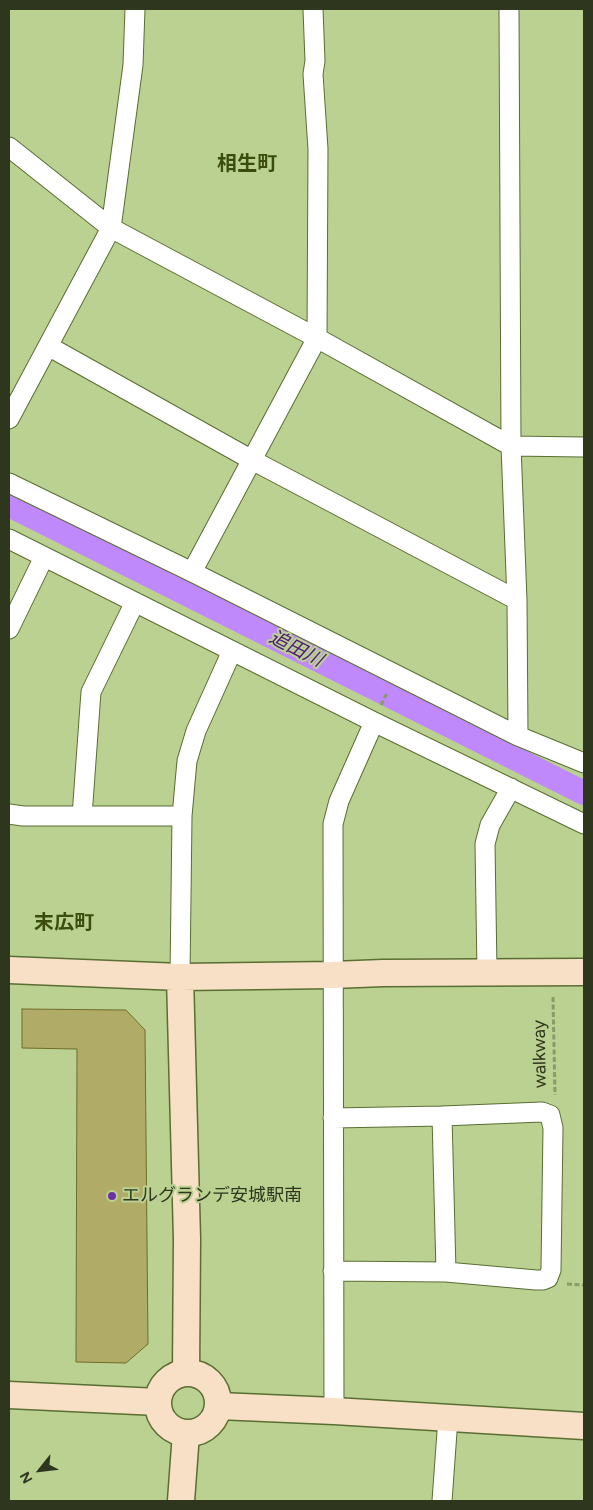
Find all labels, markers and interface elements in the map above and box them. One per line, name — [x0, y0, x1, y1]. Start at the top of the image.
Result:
district label: 相生町 — [217, 152, 277, 176]
water label: 追田川 — [265, 626, 327, 672]
district label: 末広町 — [34, 911, 94, 935]
street label: walkway — [529, 1020, 551, 1088]
place label: エルグランデ安城駅南 — [122, 1185, 302, 1207]
marker: エルグランデ安城駅南 — [106, 1190, 118, 1202]
north arrow — [15, 1445, 65, 1495]
text: N — [16, 1469, 37, 1486]

